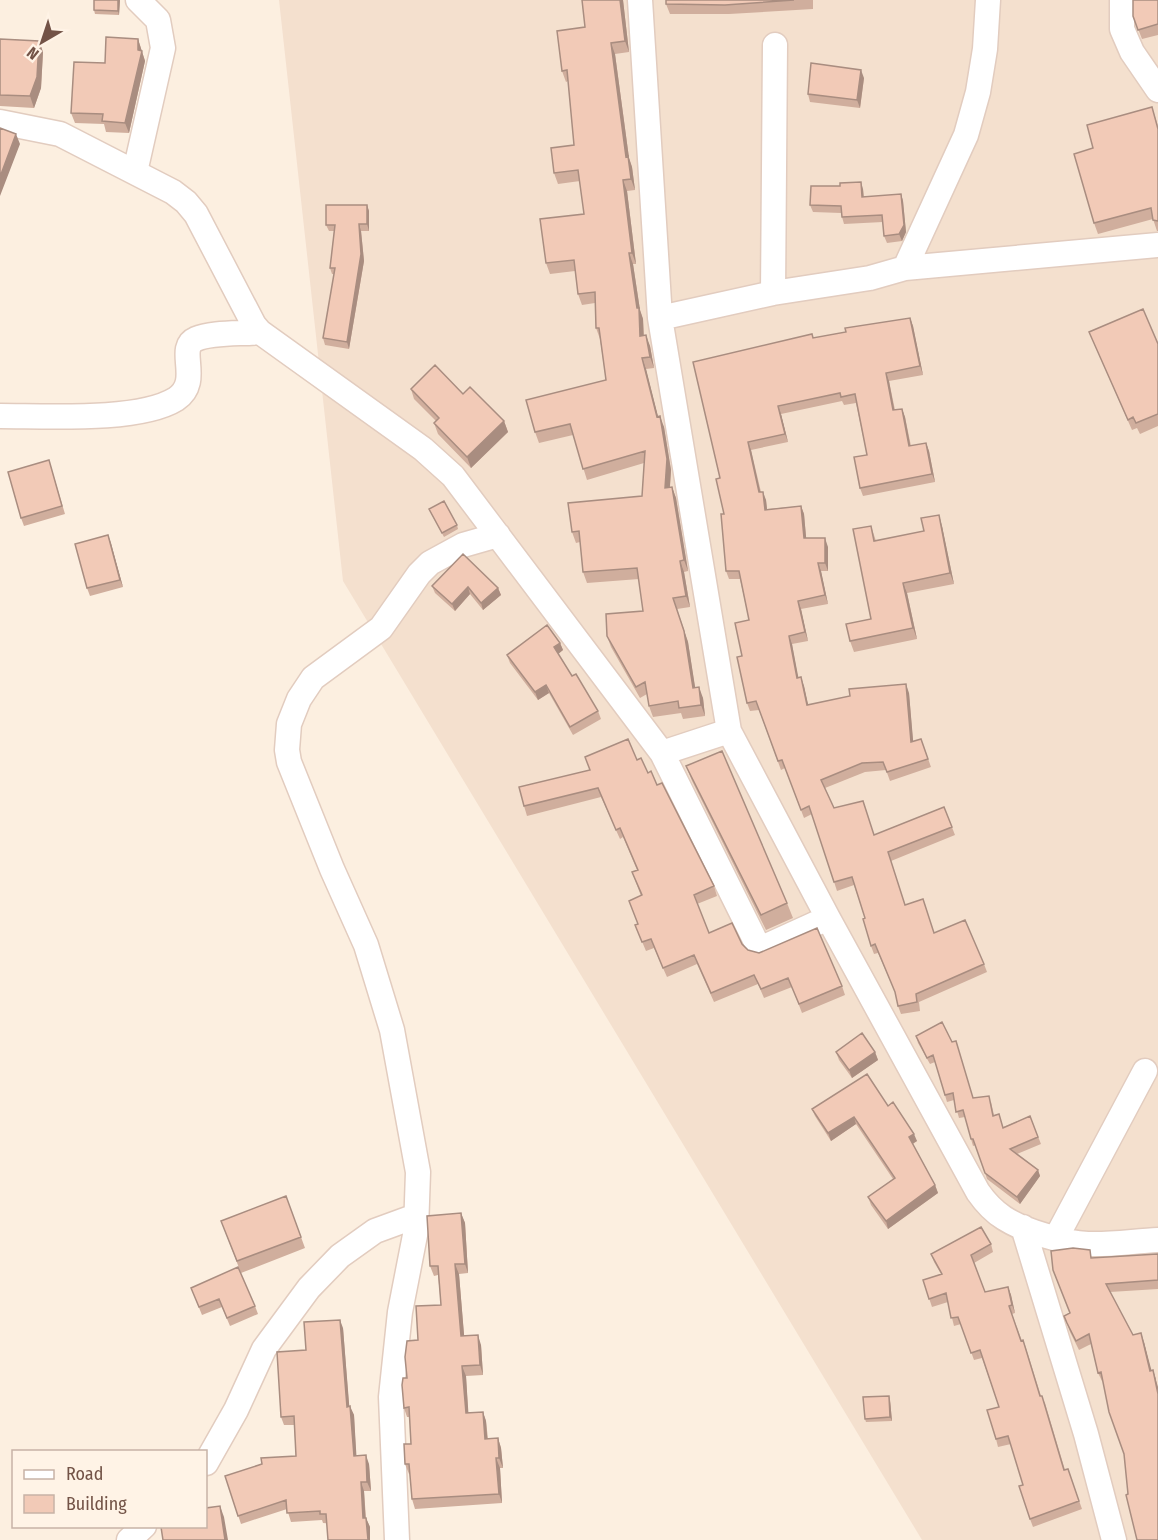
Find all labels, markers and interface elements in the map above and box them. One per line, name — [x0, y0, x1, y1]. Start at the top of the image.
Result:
north arrow — [12, 12, 72, 72]
text: N — [23, 43, 43, 64]
legend — [12, 1450, 207, 1528]
text: Road — [66, 1463, 103, 1485]
text: Building — [66, 1493, 127, 1515]

